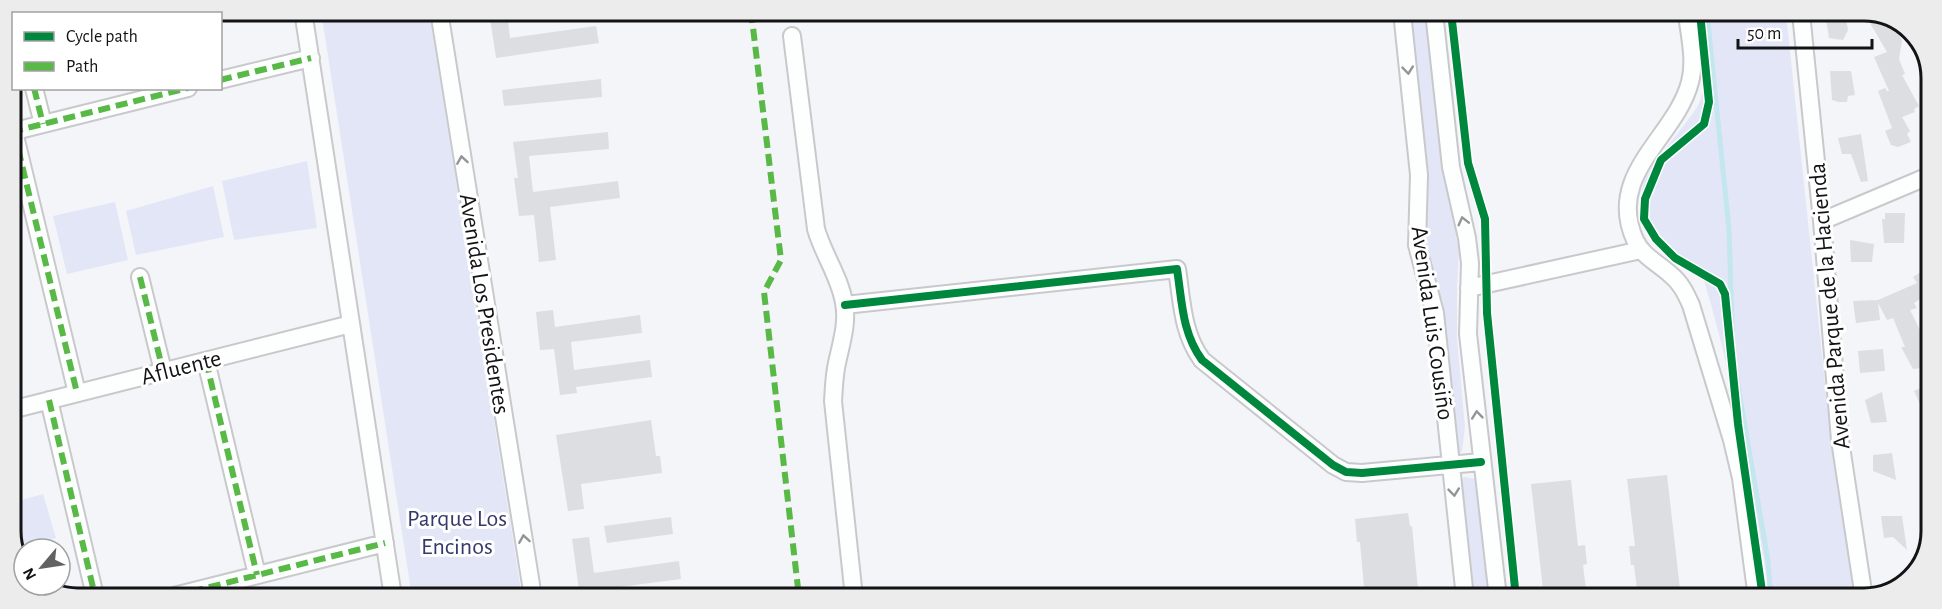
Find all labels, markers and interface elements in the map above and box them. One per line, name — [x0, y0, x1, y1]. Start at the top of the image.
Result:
legend — [12, 12, 222, 90]
scale bar — [1738, 12, 1872, 50]
text: 50 m — [1747, 25, 1781, 43]
text: Cycle path — [66, 28, 138, 46]
text: Path — [66, 58, 98, 76]
one-way arrow — [1401, 66, 1414, 75]
one-way arrow — [457, 155, 469, 165]
street label: Avenida Parque de la Hacienda — [1806, 162, 1854, 450]
street label: Avenida Los Presidentes — [455, 192, 513, 416]
one-way arrow — [1458, 216, 1471, 226]
street label: Avenida Luis Cousiño — [1407, 225, 1458, 422]
street label: Afluente — [139, 346, 224, 389]
one-way arrow — [1471, 410, 1484, 419]
one-way arrow — [1447, 488, 1460, 497]
park label: Parque Los Encinos — [407, 507, 507, 559]
one-way arrow — [518, 534, 531, 544]
north arrow — [12, 537, 72, 597]
text: N — [20, 565, 39, 583]

